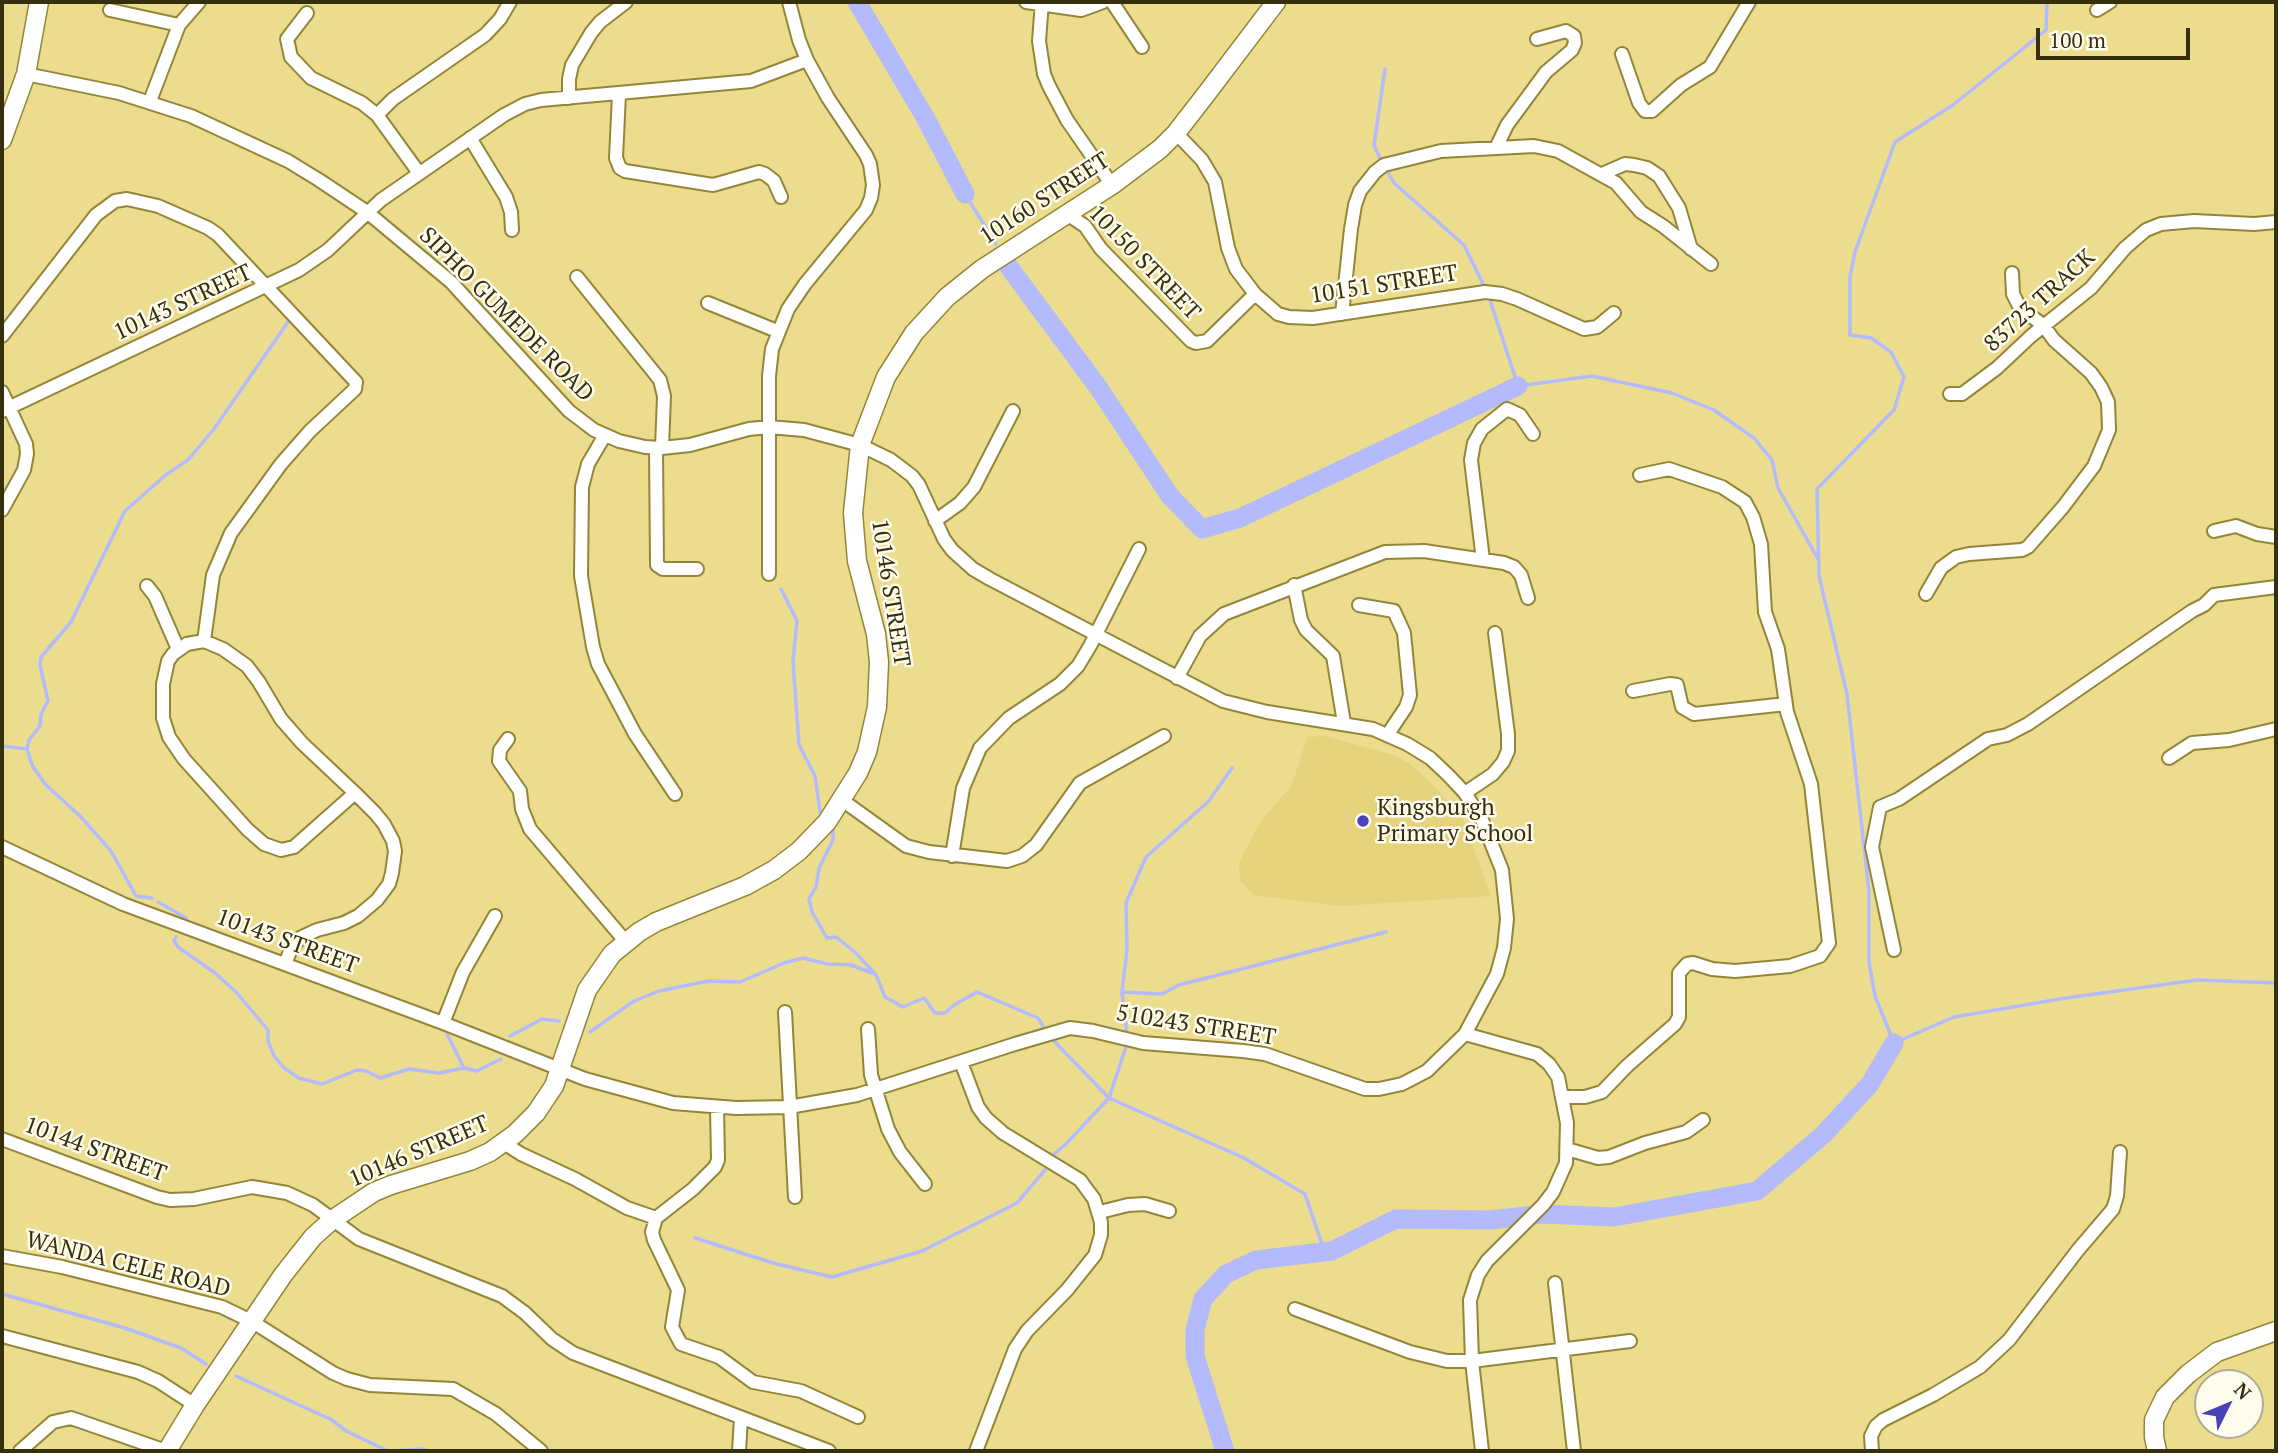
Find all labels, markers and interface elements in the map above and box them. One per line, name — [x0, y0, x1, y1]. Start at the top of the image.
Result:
scale bar — [2040, 14, 2194, 58]
text: 100 m — [2049, 26, 2106, 54]
street label: 10160 STREET — [975, 147, 1115, 251]
street label: 10150 STREET — [1082, 200, 1206, 326]
street label: SIPHO GUMEDE ROAD — [413, 222, 599, 408]
street label: 83723 TRACK — [1979, 244, 2101, 358]
street label: 10143 STREET — [110, 259, 256, 347]
street label: 10151 STREET — [1308, 260, 1460, 310]
street label: 10146 STREET — [865, 517, 915, 669]
place label: Kingsburgh Primary School — [1377, 794, 1533, 848]
marker: Kingsburgh Primary School — [1355, 813, 1371, 829]
street label: 10143 STREET — [212, 904, 362, 980]
street label: 510243 STREET — [1114, 1000, 1278, 1052]
street label: 10146 STREET — [345, 1110, 493, 1194]
street label: 10144 STREET — [20, 1112, 170, 1188]
street label: WANDA CELE ROAD — [23, 1226, 233, 1304]
north arrow — [2194, 1369, 2264, 1439]
text: N — [2229, 1377, 2257, 1404]

